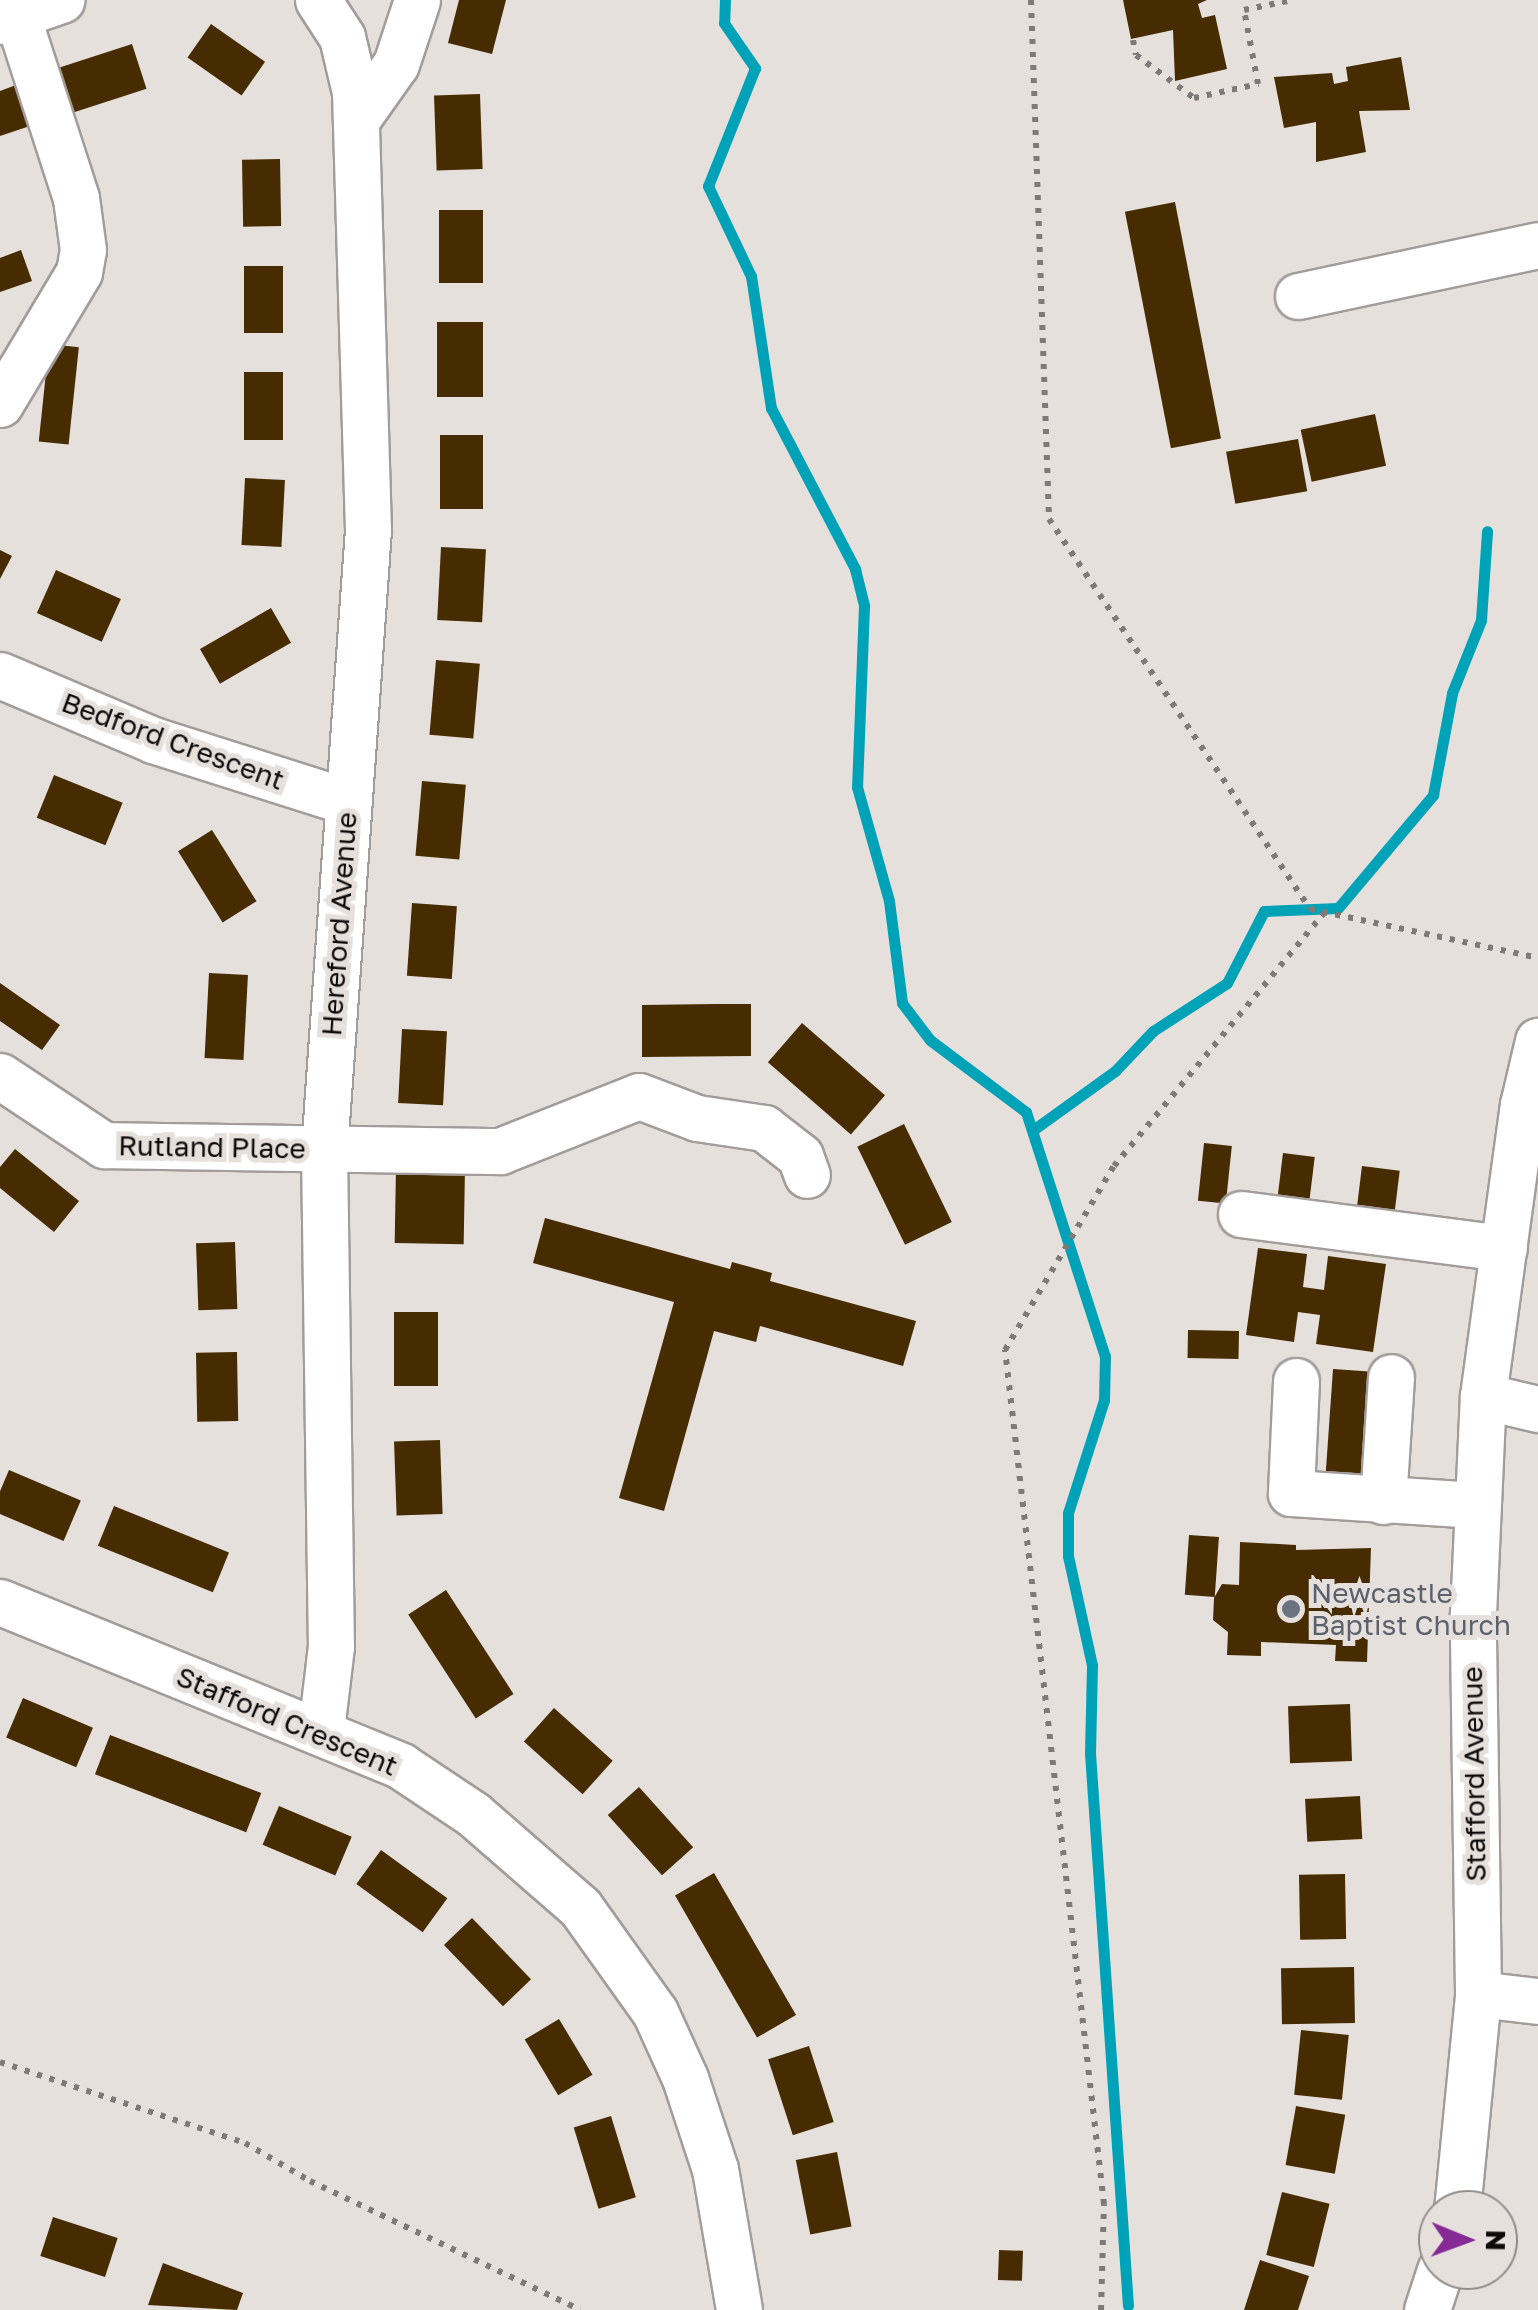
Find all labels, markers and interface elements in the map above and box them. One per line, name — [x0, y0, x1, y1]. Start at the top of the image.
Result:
street label: Bedford Crescent — [57, 685, 289, 797]
street label: Hereford Avenue — [314, 811, 364, 1037]
street label: Rutland Place — [118, 1129, 306, 1165]
place label: Newcastle Baptist Church — [1311, 1576, 1511, 1642]
marker: Newcastle Baptist Church — [1280, 1598, 1302, 1620]
street label: Stafford Crescent — [171, 1659, 403, 1783]
street label: Stafford Avenue — [1455, 1666, 1493, 1882]
north arrow — [1418, 2190, 1518, 2290]
text: N — [1480, 2230, 1513, 2251]

